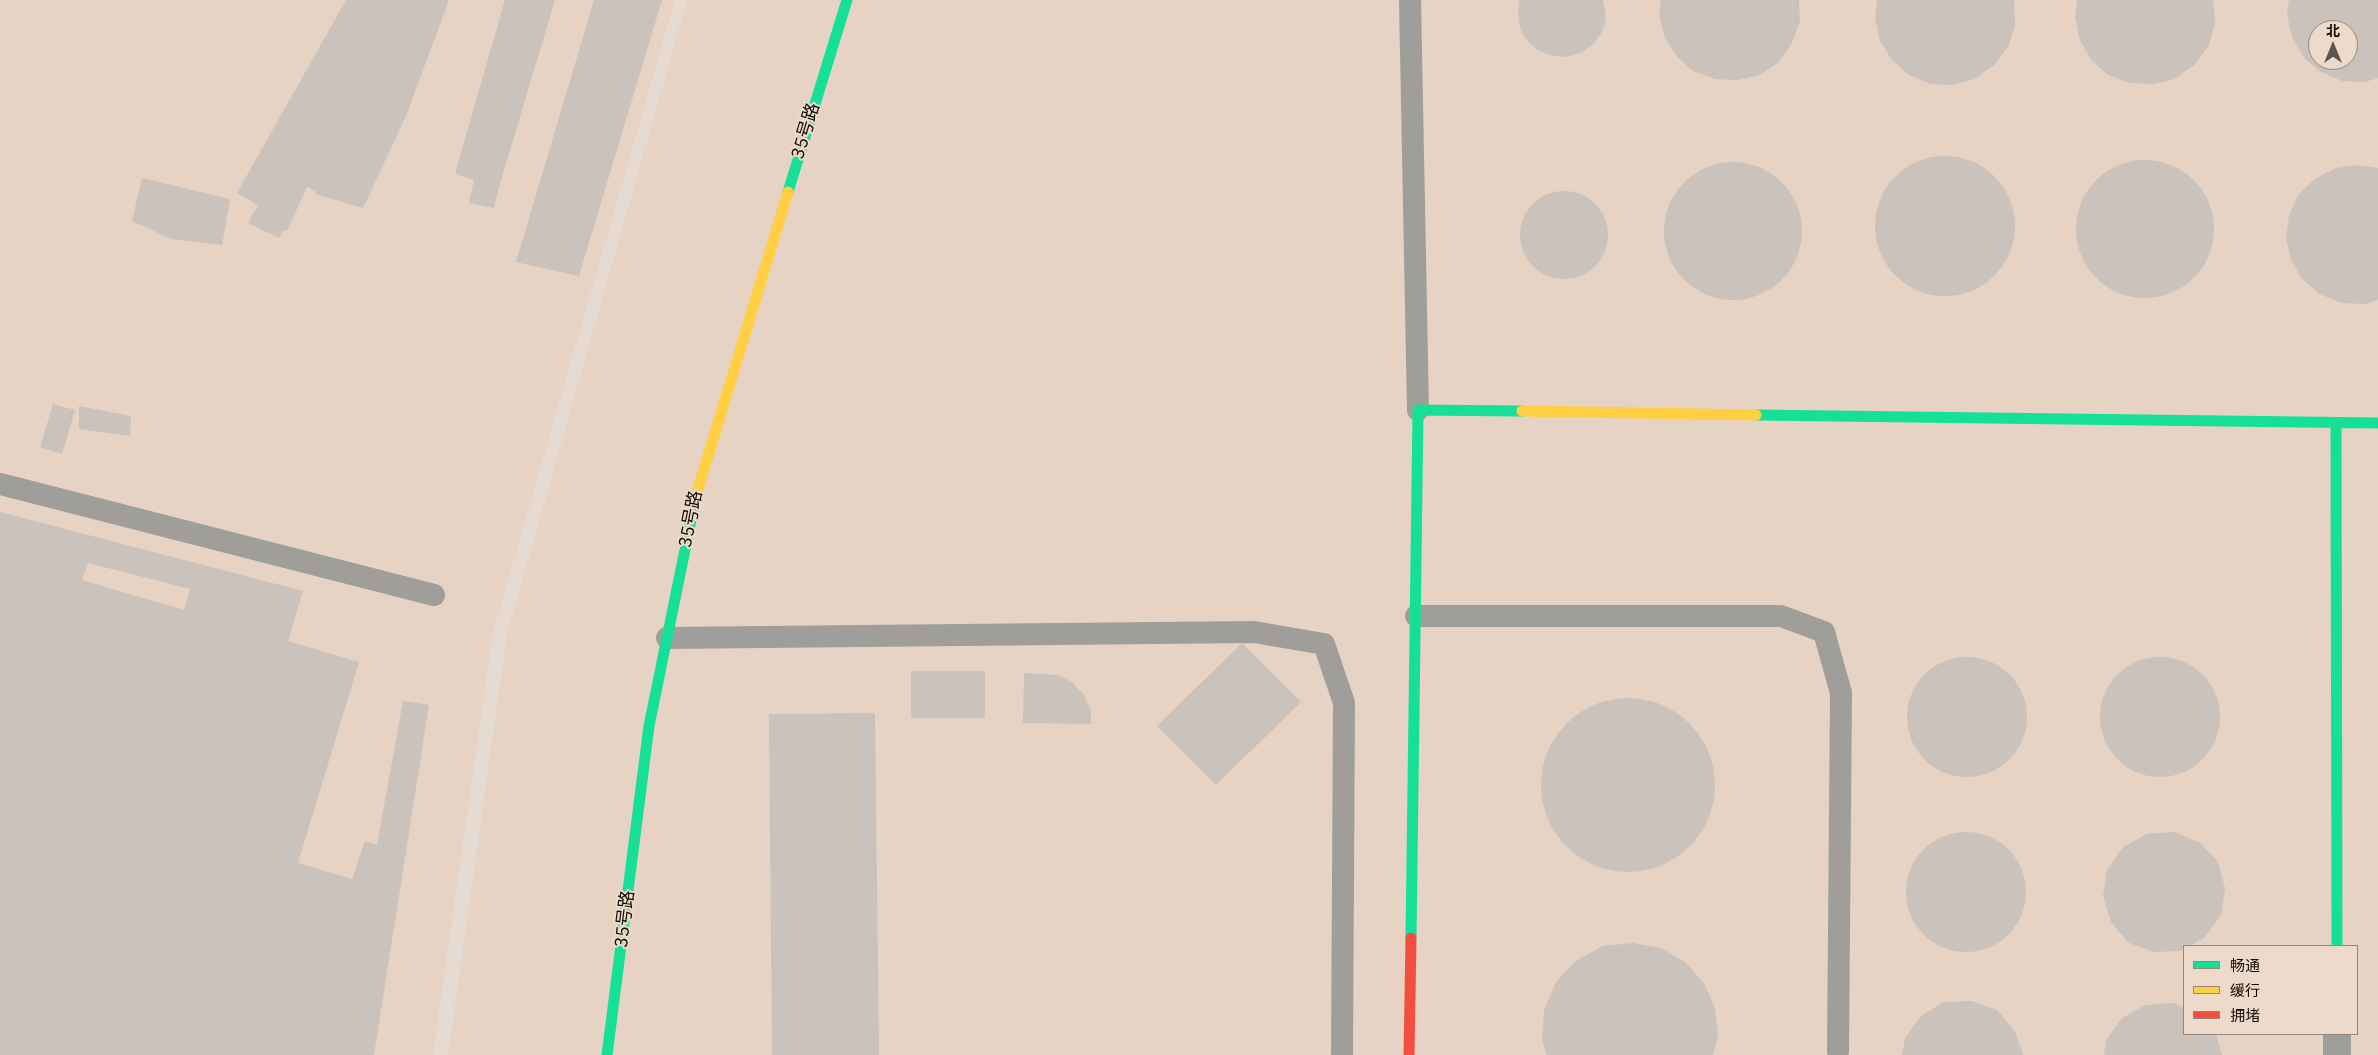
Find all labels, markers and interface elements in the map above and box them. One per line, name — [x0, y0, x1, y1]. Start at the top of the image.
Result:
north arrow — [2308, 20, 2358, 70]
text: 北 — [2326, 22, 2340, 40]
street label: 35号路 — [787, 100, 825, 162]
street label: 35号路 — [675, 489, 707, 549]
street label: 35号路 — [611, 889, 639, 949]
legend — [2183, 945, 2358, 1035]
text: 畅通 — [2230, 956, 2260, 975]
text: 缓行 — [2230, 981, 2260, 1000]
text: 拥堵 — [2230, 1006, 2260, 1025]

